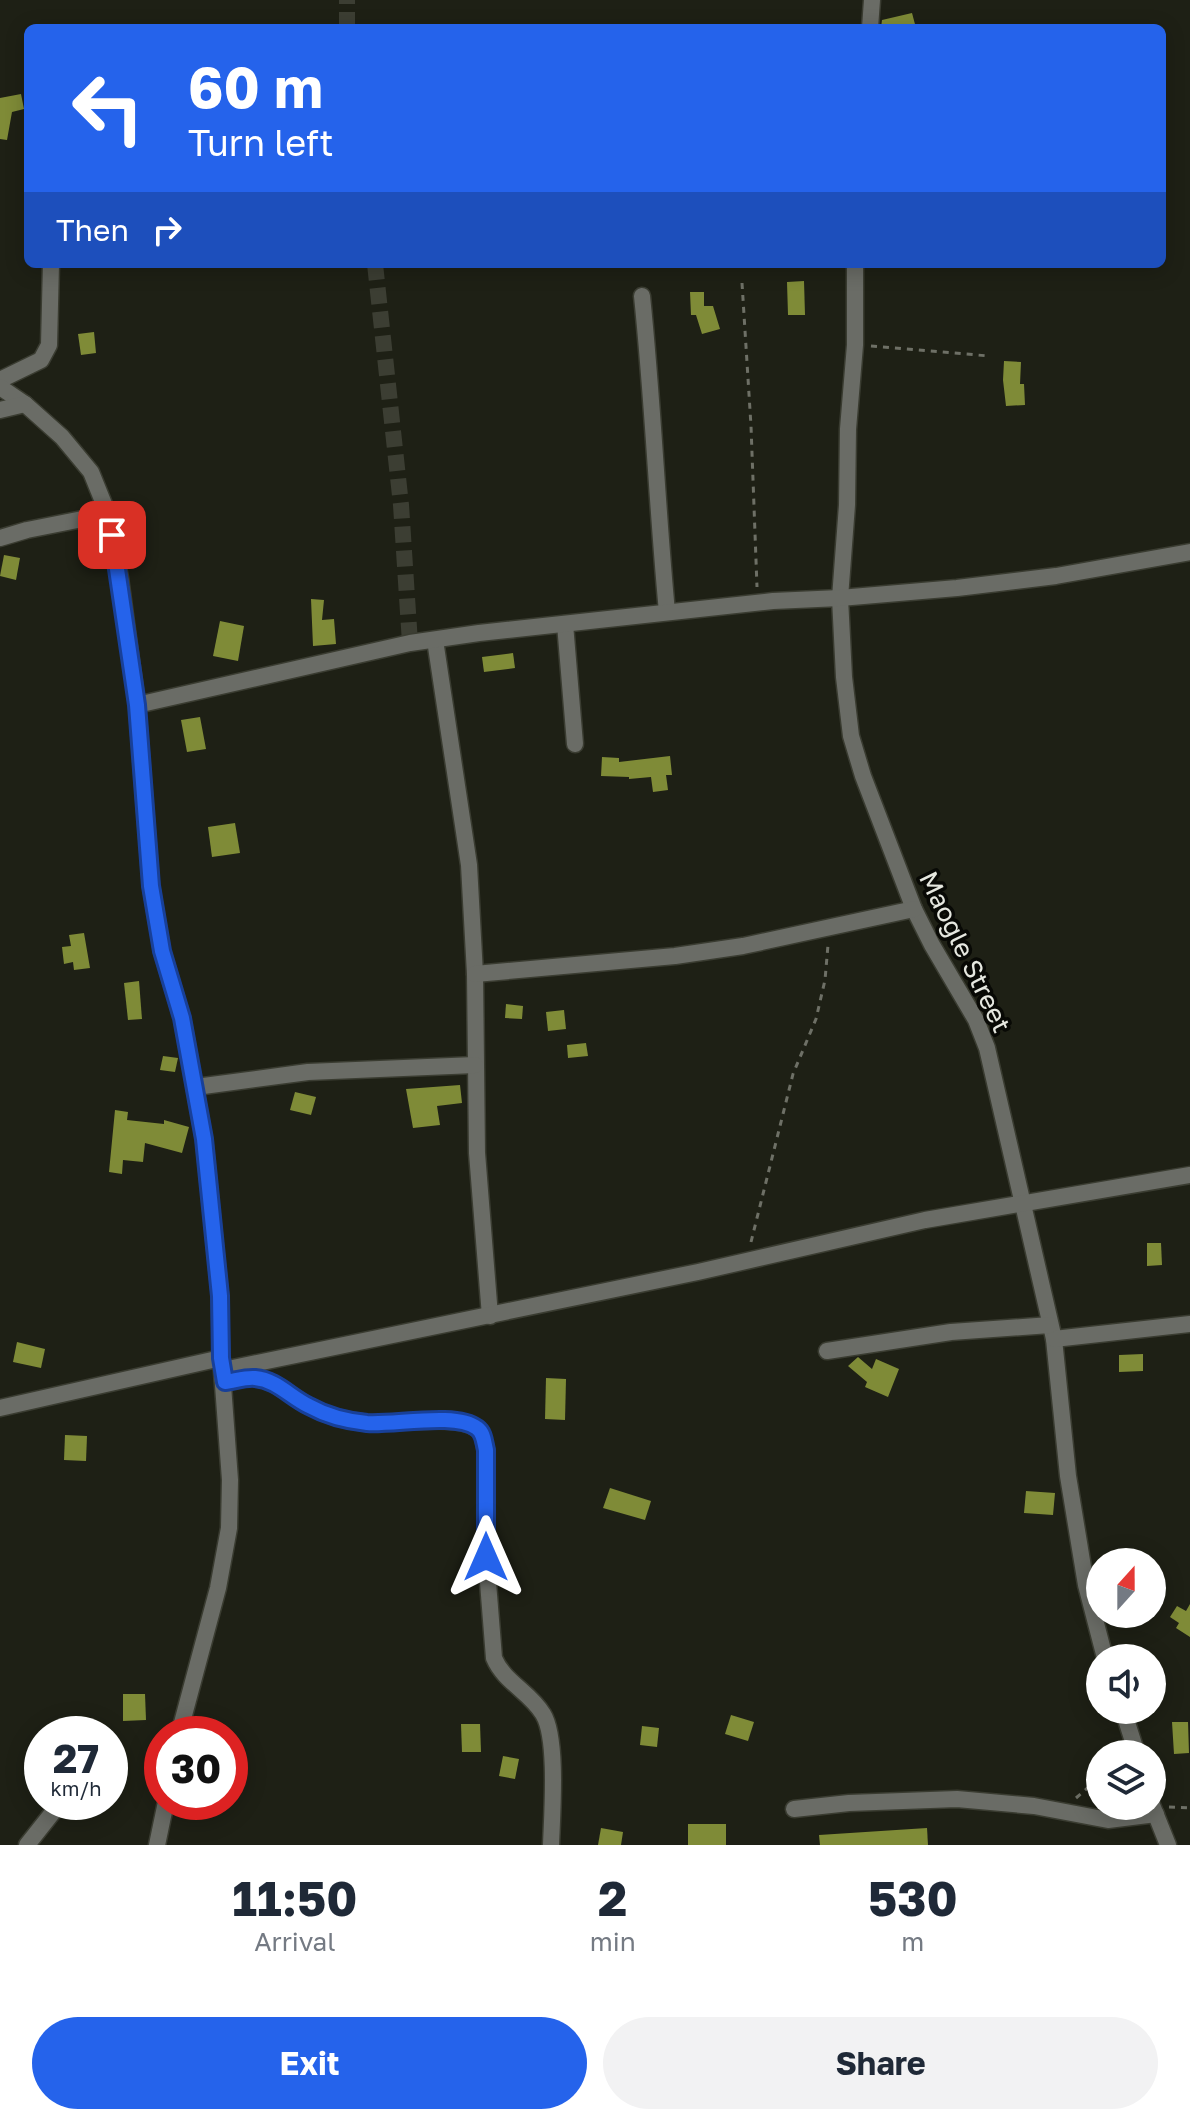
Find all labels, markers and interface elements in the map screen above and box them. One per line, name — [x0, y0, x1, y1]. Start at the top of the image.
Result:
text: 60 m — [188, 53, 323, 120]
icon: left — [56, 56, 160, 160]
text: Turn left — [188, 121, 334, 164]
icon: right — [145, 208, 189, 252]
text: Then — [56, 212, 129, 248]
pin — [78, 501, 146, 569]
icon: arrive — [90, 513, 134, 557]
street label: Maogle Street — [913, 866, 1018, 1037]
position arrow — [444, 1515, 528, 1599]
north arrow — [1086, 1548, 1166, 1628]
map controls — [1086, 1548, 1166, 1820]
button: sound — [1086, 1644, 1166, 1724]
speed limit sign: 30 — [144, 1716, 248, 1820]
text: 27 — [53, 1734, 99, 1782]
button: layers — [1086, 1740, 1166, 1820]
text: km/h — [51, 1776, 101, 1800]
text: 11:50 — [232, 1869, 358, 1927]
text: 2 — [598, 1869, 627, 1927]
text: 530 — [868, 1869, 958, 1927]
text: Arrival — [254, 1926, 336, 1957]
text: min — [590, 1926, 636, 1957]
text: m — [901, 1926, 924, 1957]
button: Exit — [32, 2017, 587, 2109]
button: Share — [603, 2017, 1158, 2109]

